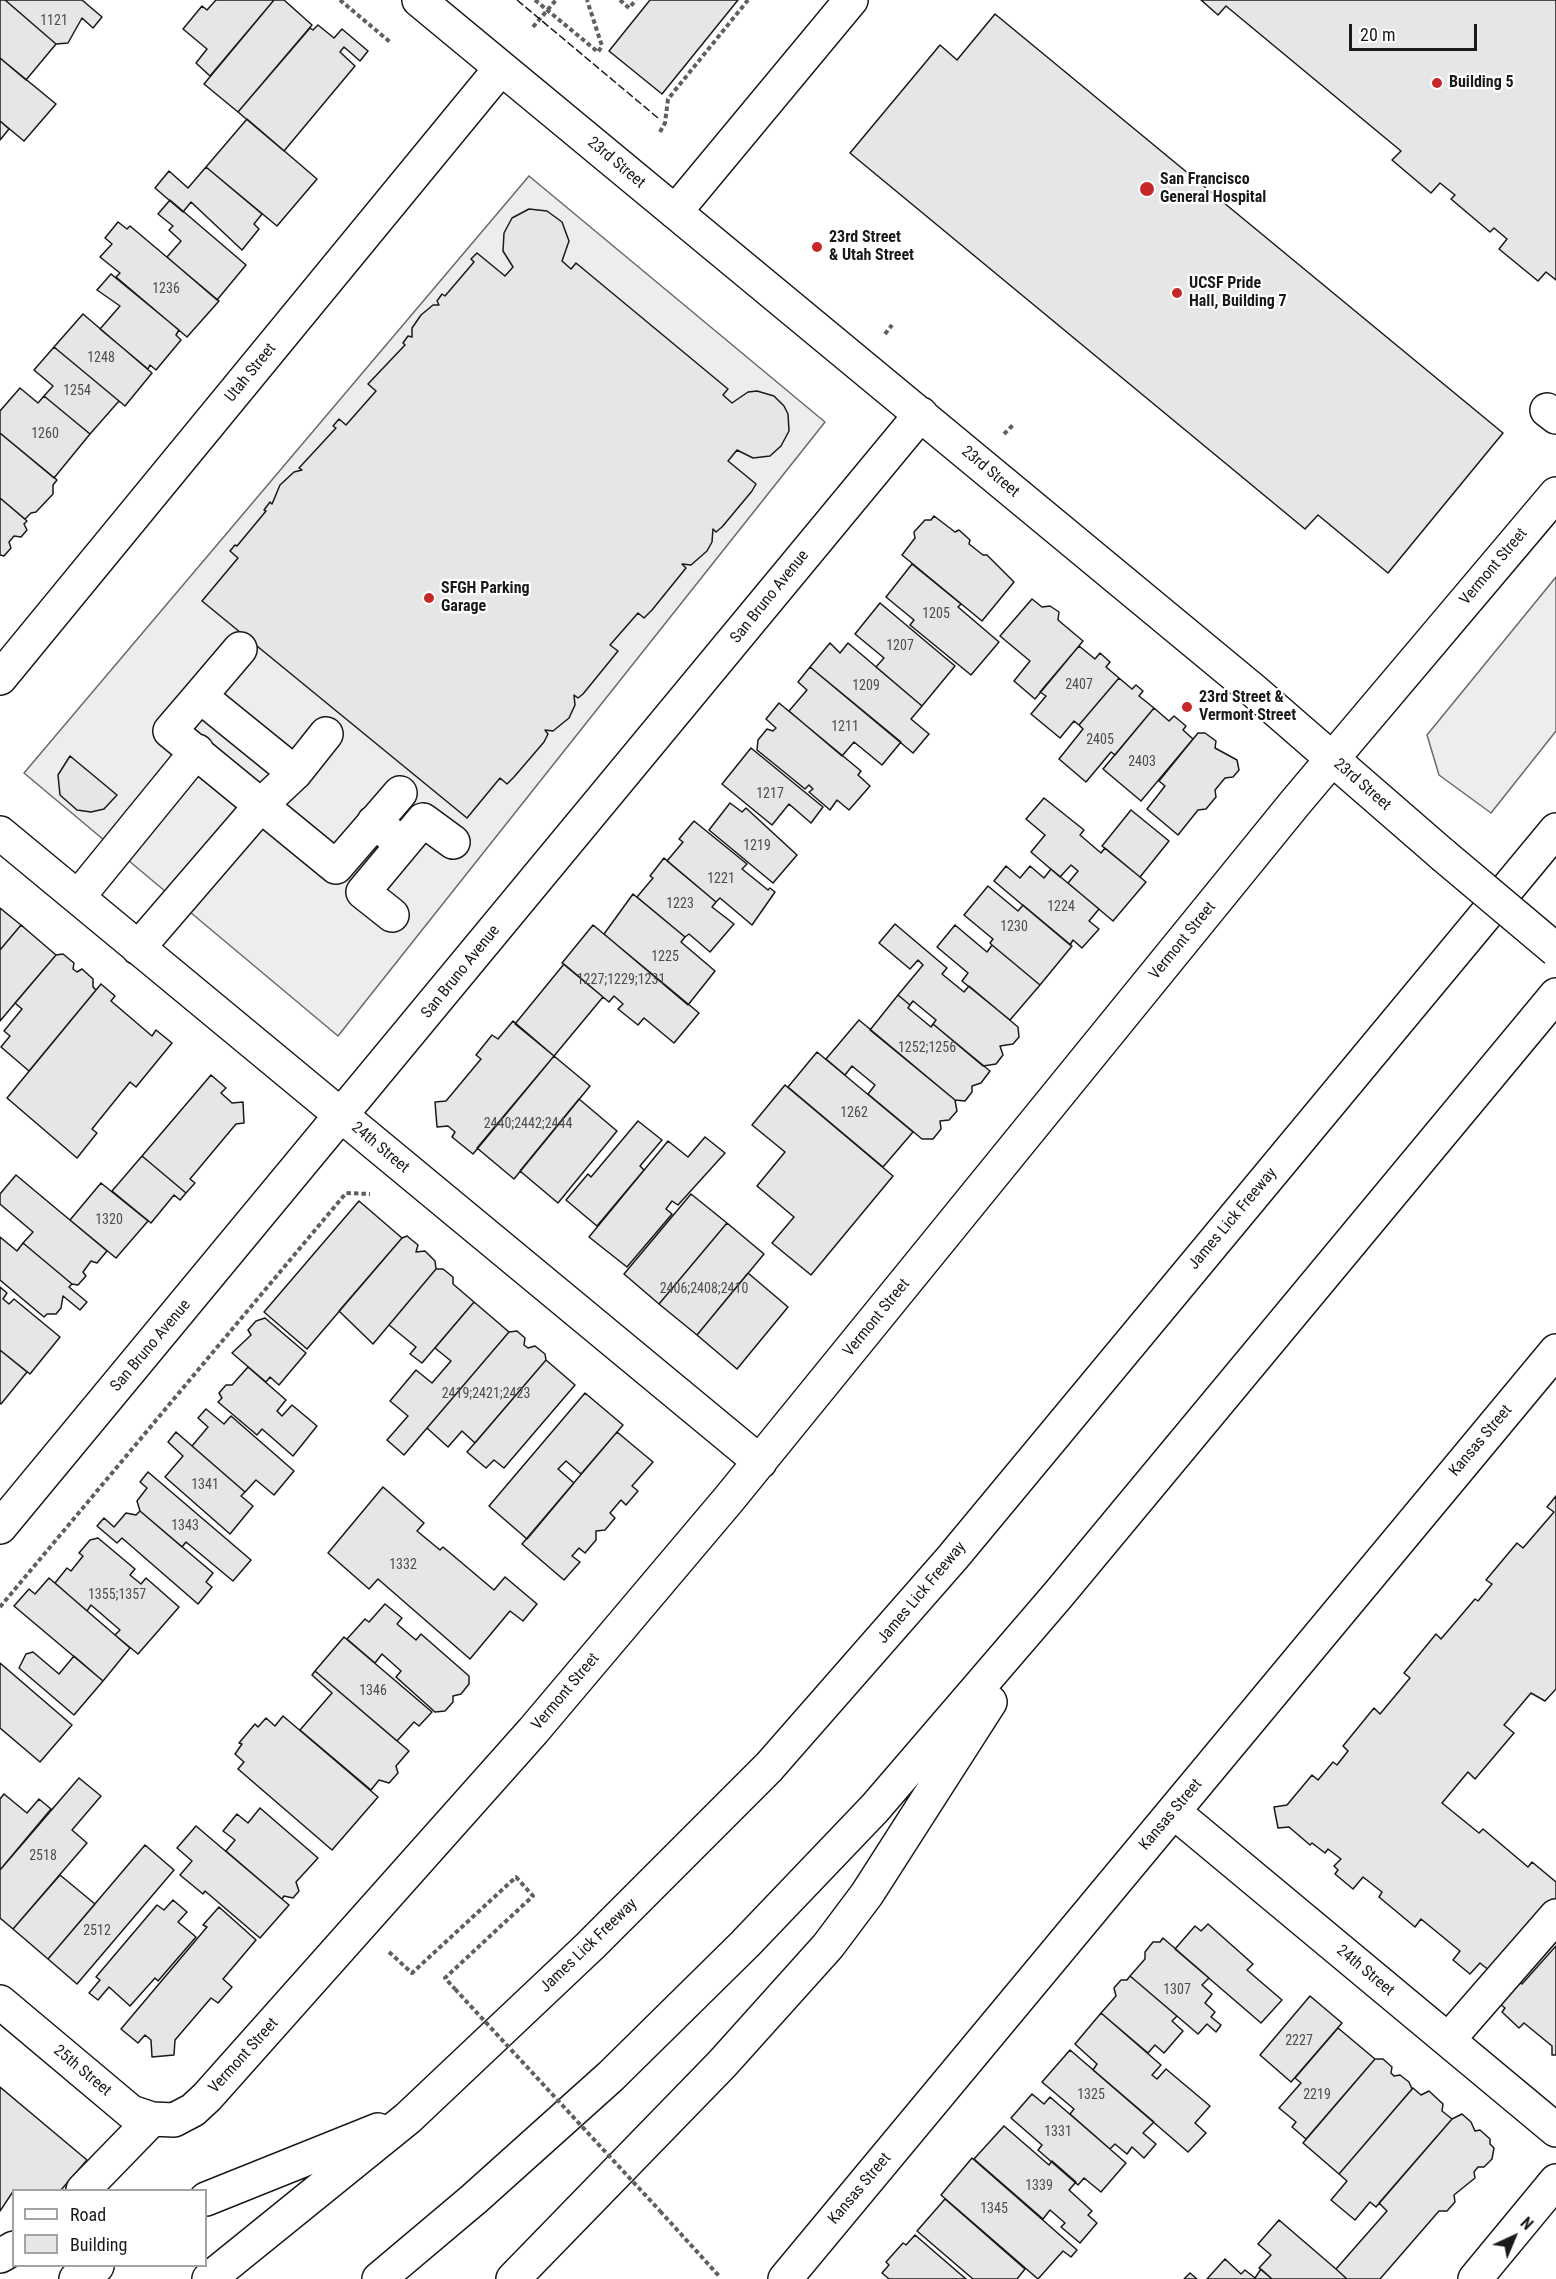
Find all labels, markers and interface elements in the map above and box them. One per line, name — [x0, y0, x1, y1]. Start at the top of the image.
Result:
scale bar — [1352, 12, 1480, 50]
house number: 1121 — [40, 13, 68, 29]
text: 20 m — [1360, 24, 1395, 45]
place label: Building 5 — [1449, 73, 1514, 93]
marker: Building 5 — [1430, 76, 1444, 90]
street label: 23rd Street — [583, 133, 649, 193]
place label: San Francisco General Hospital — [1160, 170, 1266, 208]
marker: San Francisco General Hospital — [1138, 180, 1156, 198]
place label: 23rd Street & Utah Street — [829, 228, 914, 266]
marker: 23rd Street & Utah Street — [810, 240, 824, 254]
place label: UCSF Pride Hall, Building 7 — [1189, 274, 1287, 312]
house number: 1236 — [152, 281, 180, 297]
marker: UCSF Pride Hall, Building 7 — [1170, 286, 1184, 300]
street label: Utah Street — [221, 340, 281, 406]
house number: 1248 — [87, 350, 115, 366]
house number: 1254 — [63, 383, 91, 399]
house number: 1260 — [31, 426, 59, 442]
street label: 23rd Street — [957, 442, 1023, 502]
street label: Vermont Street — [1456, 525, 1532, 609]
street label: San Bruno Avenue — [727, 547, 813, 647]
place label: SFGH Parking Garage — [441, 579, 530, 617]
marker: SFGH Parking Garage — [422, 591, 436, 605]
house number: 1205 — [922, 606, 950, 622]
house number: 1207 — [886, 638, 914, 654]
house number: 2407 — [1065, 677, 1093, 693]
house number: 1209 — [852, 678, 880, 694]
place label: 23rd Street & Vermont Street — [1199, 688, 1296, 726]
marker: 23rd Street & Vermont Street — [1180, 700, 1194, 714]
house number: 1211 — [831, 719, 859, 735]
house number: 2405 — [1086, 732, 1114, 748]
house number: 2403 — [1128, 754, 1156, 770]
street label: 23rd Street — [1329, 755, 1395, 815]
house number: 1217 — [756, 786, 784, 802]
house number: 1219 — [743, 838, 771, 854]
house number: 1221 — [707, 871, 735, 887]
house number: 1223 — [666, 896, 694, 912]
street label: Vermont Street — [1146, 898, 1220, 984]
house number: 1224 — [1047, 899, 1075, 915]
house number: 1230 — [1000, 919, 1028, 935]
street label: San Bruno Avenue — [418, 922, 504, 1022]
house number: 1225 — [651, 949, 679, 965]
house number: 1227;1229;1231 — [577, 972, 665, 988]
house number: 1252;1256 — [898, 1040, 956, 1056]
house number: 1262 — [840, 1105, 868, 1121]
house number: 2440;2442;2444 — [484, 1116, 572, 1132]
street label: 24th Street — [347, 1118, 413, 1178]
street label: James Lick Freeway — [1185, 1164, 1281, 1274]
house number: 1320 — [95, 1212, 123, 1228]
street label: Vermont Street — [840, 1275, 914, 1361]
house number: 2406;2408;2410 — [660, 1281, 748, 1297]
street label: San Bruno Avenue — [107, 1296, 195, 1396]
house number: 2419;2421;2423 — [442, 1386, 530, 1402]
street label: Kansas Street — [1446, 1401, 1516, 1481]
house number: 1341 — [191, 1477, 219, 1493]
house number: 1343 — [171, 1518, 199, 1534]
street label: James Lick Freeway — [874, 1538, 970, 1648]
house number: 1332 — [389, 1557, 417, 1573]
house number: 1355;1357 — [88, 1587, 146, 1603]
street label: Vermont Street — [528, 1650, 604, 1734]
house number: 1346 — [359, 1683, 387, 1699]
street label: Kansas Street — [1136, 1775, 1206, 1855]
house number: 2518 — [29, 1848, 57, 1864]
street label: James Lick Freeway — [537, 1895, 641, 1997]
house number: 2512 — [83, 1923, 111, 1939]
street label: 24th Street — [1332, 1941, 1398, 2001]
house number: 1307 — [1163, 1982, 1191, 1998]
street label: Vermont Street — [205, 2014, 283, 2098]
house number: 2227 — [1285, 2033, 1313, 2049]
street label: 25th Street — [49, 2041, 115, 2101]
house number: 1325 — [1077, 2087, 1105, 2103]
house number: 2219 — [1303, 2087, 1331, 2103]
house number: 1331 — [1044, 2124, 1072, 2140]
street label: Kansas Street — [825, 2149, 895, 2229]
house number: 1339 — [1025, 2178, 1053, 2194]
legend — [12, 2189, 207, 2267]
house number: 1345 — [980, 2201, 1008, 2217]
text: Road — [70, 2204, 106, 2225]
north arrow — [1484, 2207, 1544, 2267]
text: N — [1517, 2213, 1537, 2234]
text: Building — [70, 2234, 127, 2255]

